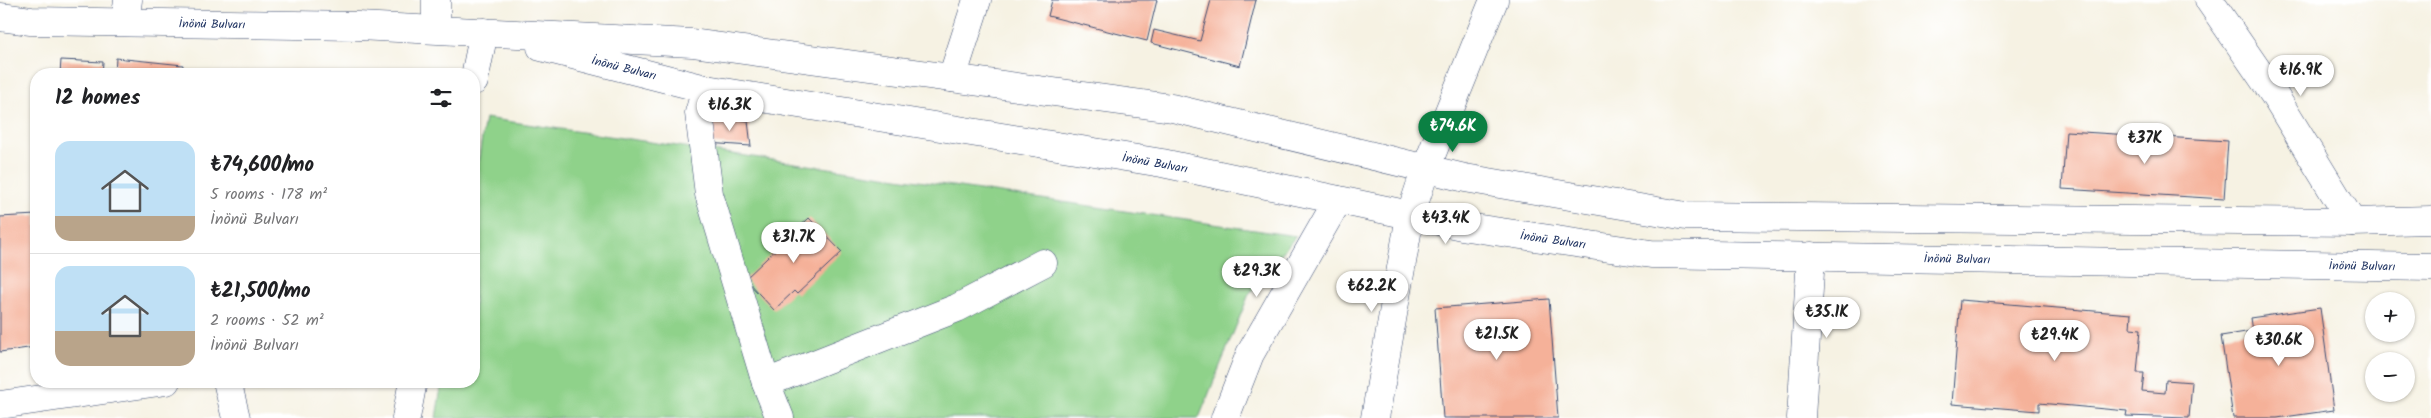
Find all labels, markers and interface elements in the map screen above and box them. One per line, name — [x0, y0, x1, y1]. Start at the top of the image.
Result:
street label: İnönü Bulvarı — [179, 14, 245, 35]
street label: İnönü Bulvarı — [589, 51, 659, 86]
pin: ₺16.9K — [2260, 54, 2342, 97]
text: ₺16.9K — [2279, 58, 2323, 83]
text: 12 homes — [55, 82, 140, 115]
icon: filters — [427, 84, 455, 112]
pin: ₺16.3K — [689, 90, 771, 132]
text: ₺16.3K — [708, 93, 752, 118]
pin: ₺74.6K — [1412, 110, 1494, 153]
text: ₺74.6K — [1429, 114, 1477, 139]
pin: ₺37K — [2115, 122, 2175, 165]
text: ₺37K — [2128, 126, 2162, 151]
street label: İnönü Bulvarı — [1120, 148, 1189, 179]
text: ₺74,600/mo — [210, 149, 314, 182]
icon: home — [95, 161, 155, 221]
text: 5 rooms · 178 m² — [210, 182, 327, 207]
pin: ₺43.4K — [1405, 202, 1487, 245]
text: ₺43.4K — [1422, 206, 1470, 231]
text: İnönü Bulvarı — [210, 207, 299, 232]
pin: ₺31.7K — [753, 222, 835, 264]
text: ₺31.7K — [772, 225, 816, 250]
street label: İnönü Bulvarı — [1519, 226, 1587, 255]
street label: İnönü Bulvarı — [1924, 249, 1990, 270]
pin: ₺29.3K — [1216, 256, 1298, 298]
street label: İnönü Bulvarı — [2329, 256, 2395, 277]
text: ₺29.3K — [1233, 259, 1281, 284]
pin: ₺62.2K — [1331, 270, 1413, 313]
text: ₺62.2K — [1347, 274, 1397, 299]
text: ₺21,500/mo — [210, 275, 311, 308]
icon: home — [95, 286, 155, 346]
map controls — [2365, 292, 2415, 402]
button: + — [2365, 292, 2415, 342]
pin: ₺35.1K — [1786, 296, 1868, 339]
text: ₺35.1K — [1805, 300, 1849, 325]
text: 2 rooms · 52 m² — [210, 308, 324, 333]
pin: ₺21.5K — [1456, 318, 1538, 361]
pin: ₺29.4K — [2014, 320, 2096, 362]
text: ₺21.5K — [1475, 322, 1519, 347]
text: ₺29.4K — [2031, 323, 2079, 348]
pin: ₺30.6K — [2238, 324, 2320, 367]
text: ₺30.6K — [2255, 328, 2303, 353]
text: İnönü Bulvarı — [210, 333, 299, 358]
button: − — [2365, 352, 2415, 402]

